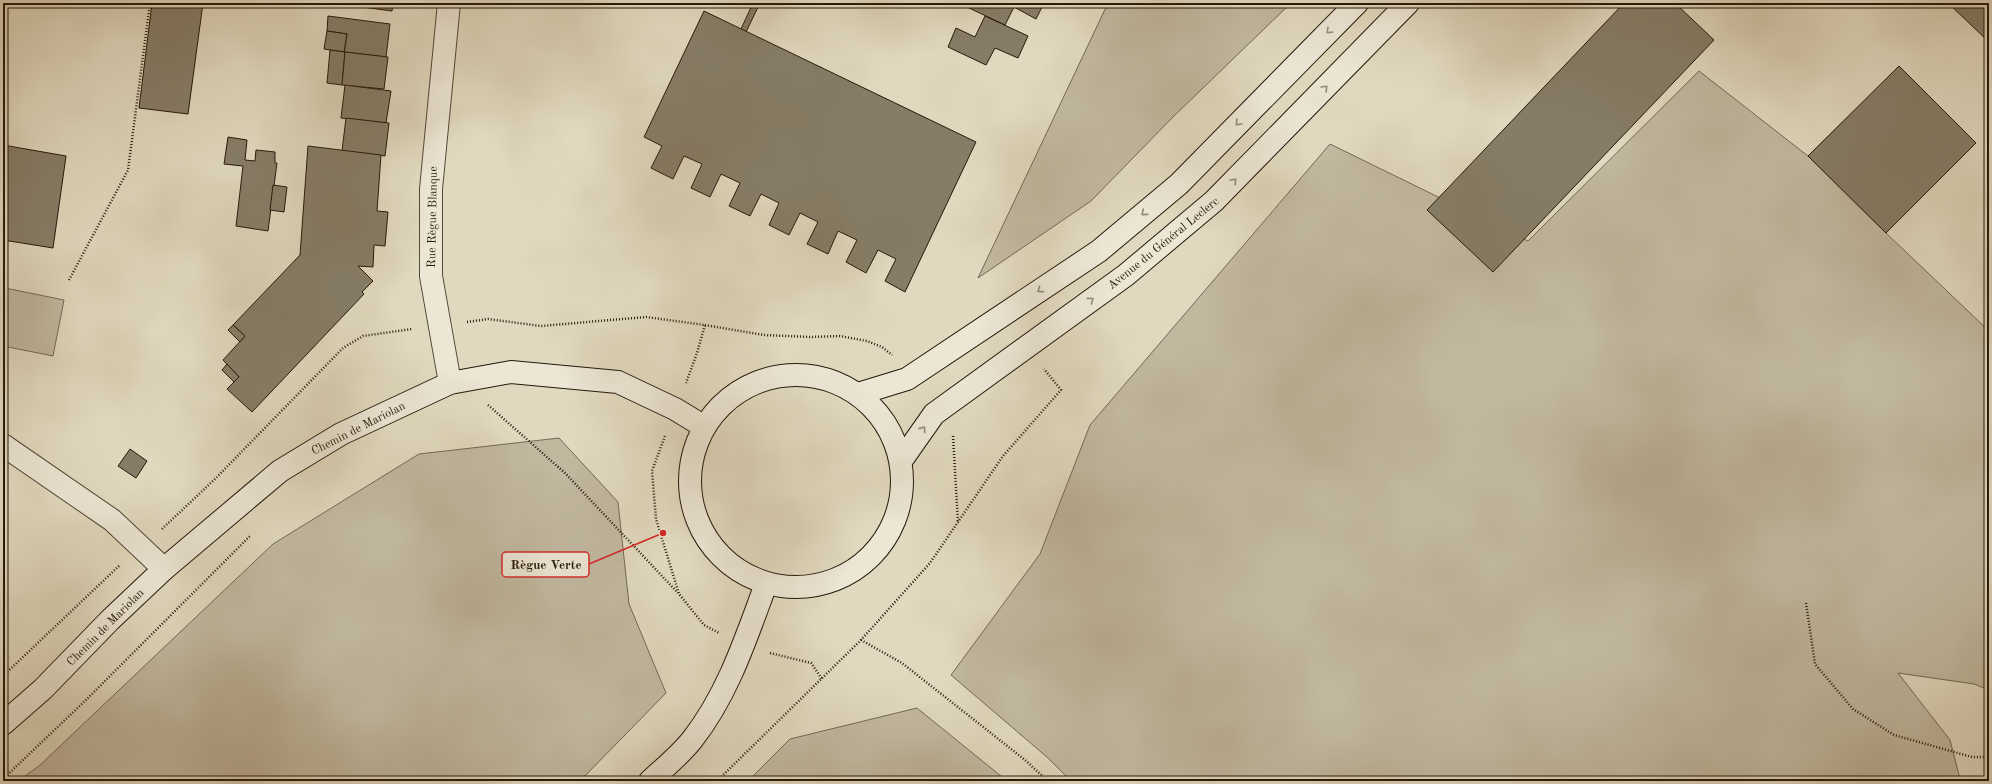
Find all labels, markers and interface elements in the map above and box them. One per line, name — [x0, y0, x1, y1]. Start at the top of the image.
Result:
one-way arrow — [1326, 26, 1334, 34]
one-way arrow — [1320, 85, 1328, 93]
one-way arrow — [1235, 118, 1243, 126]
street label: Rue Règue Blanque — [426, 166, 440, 268]
one-way arrow — [1229, 178, 1237, 186]
street label: Avenue du Général Leclerc — [1106, 195, 1221, 292]
one-way arrow — [1142, 209, 1149, 216]
one-way arrow — [1037, 285, 1044, 293]
one-way arrow — [1087, 298, 1094, 305]
street label: Chemin de Mariolan — [310, 400, 408, 458]
one-way arrow — [918, 426, 926, 433]
callout: Règue Verte — [502, 552, 589, 577]
text: Règue Verte — [510, 559, 582, 572]
street label: Chemin de Mariolan — [65, 586, 147, 669]

